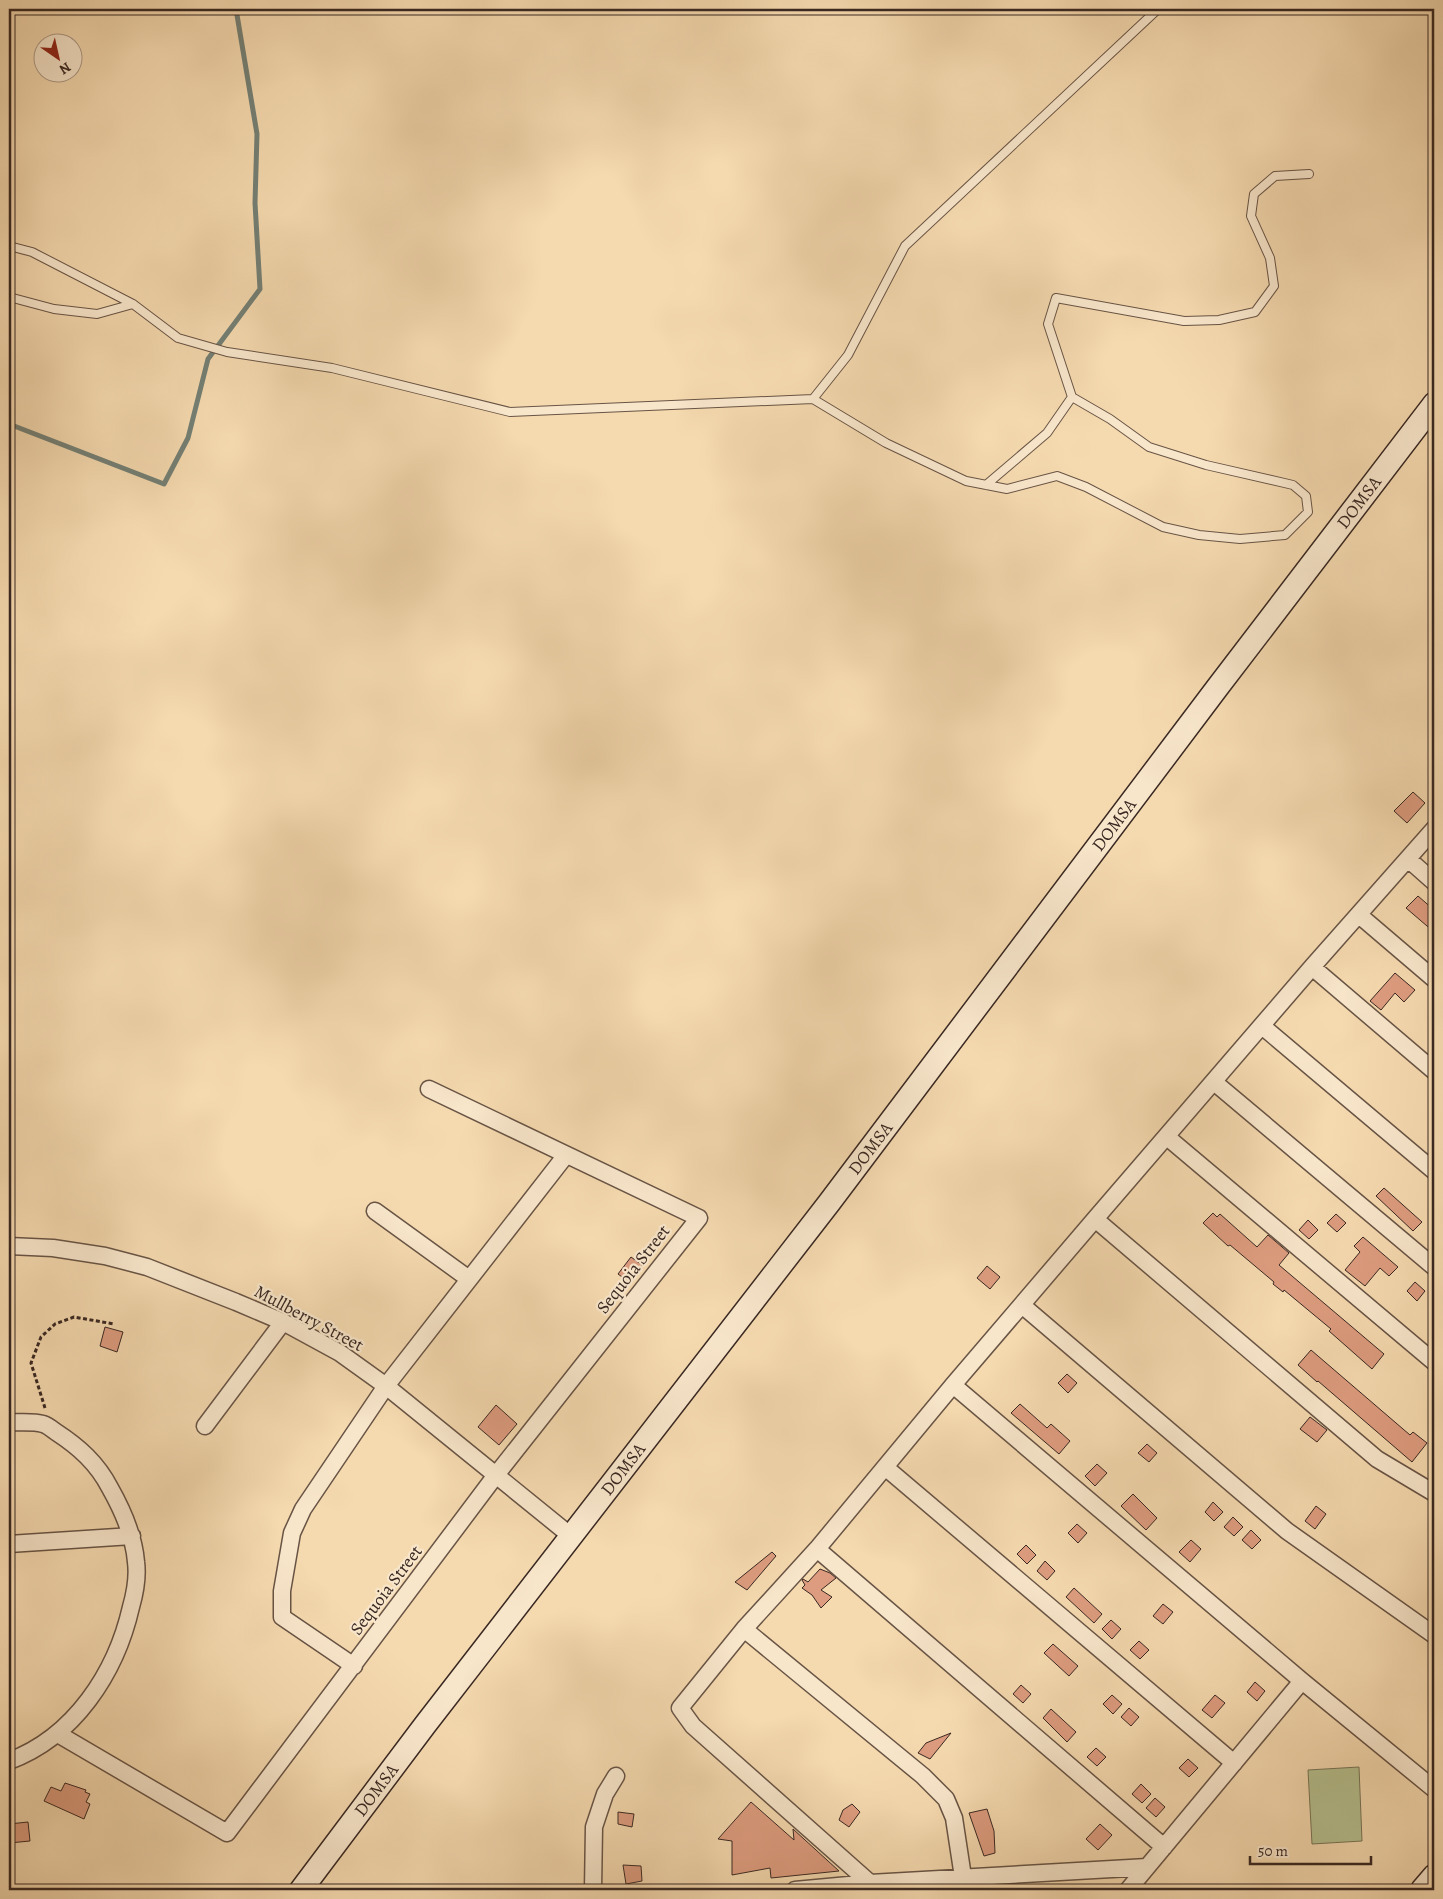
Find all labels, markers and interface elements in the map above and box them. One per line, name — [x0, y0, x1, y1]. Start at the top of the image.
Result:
north arrow — [32, 32, 82, 82]
text: N — [55, 58, 75, 79]
street label: DOMSA — [1331, 471, 1387, 534]
street label: DOMSA — [1086, 793, 1142, 856]
street label: DOMSA — [842, 1117, 898, 1180]
street label: Sequoia Street — [591, 1220, 675, 1318]
street label: Mullberry Street — [250, 1279, 368, 1357]
street label: DOMSA — [595, 1437, 651, 1500]
street label: Sequoia Street — [344, 1540, 428, 1640]
street label: DOMSA — [348, 1758, 404, 1821]
scale bar — [1250, 1834, 1372, 1866]
text: 50 m — [1258, 1841, 1288, 1861]

